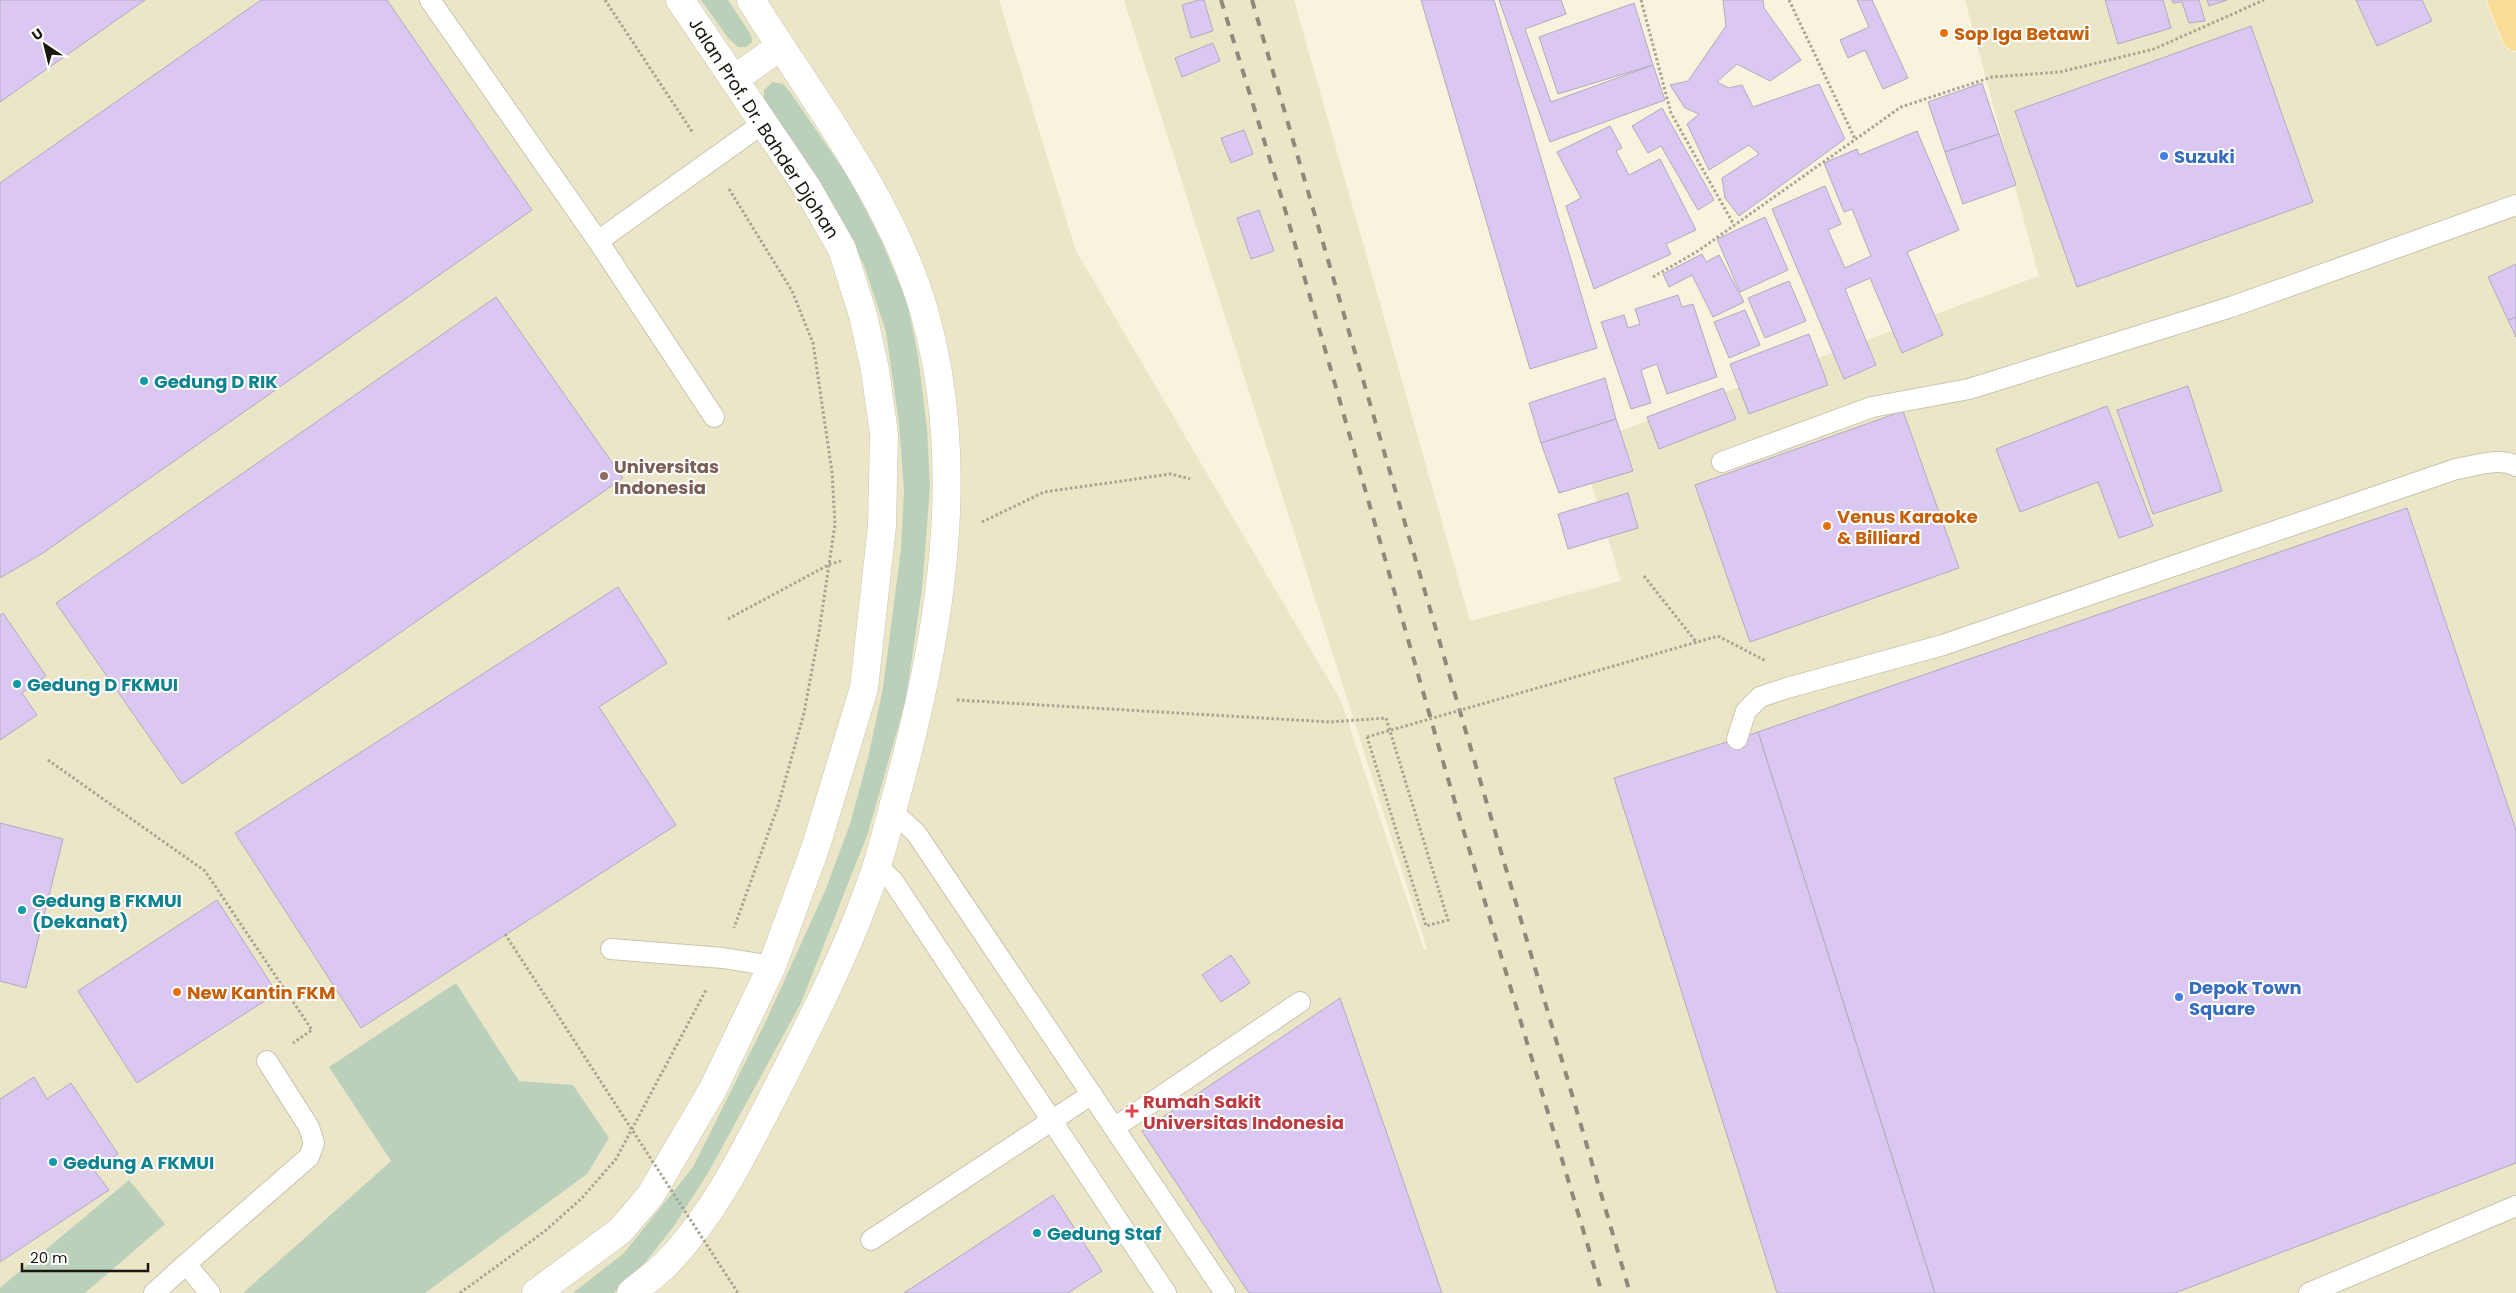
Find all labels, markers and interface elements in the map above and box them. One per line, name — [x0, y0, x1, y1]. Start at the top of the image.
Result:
street label: Jalan Prof. Dr. Bahder Djohan — [683, 12, 845, 244]
north arrow — [20, 20, 70, 70]
place label: Sop Iga Betawi — [1954, 21, 2090, 46]
text: U — [28, 23, 47, 45]
marker: Sop Iga Betawi — [1938, 27, 1950, 39]
place label: Suzuki — [2174, 144, 2235, 169]
marker: Suzuki — [2158, 150, 2170, 162]
place label: Gedung D RIK — [154, 369, 278, 394]
marker: Gedung D RIK — [138, 375, 150, 387]
place label: Universitas Indonesia — [614, 454, 719, 500]
marker: Universitas Indonesia — [598, 470, 610, 482]
place label: Venus Karaoke & Billiard — [1837, 504, 1978, 550]
marker: Venus Karaoke & Billiard — [1821, 520, 1833, 532]
place label: Gedung D FKMUI — [27, 672, 178, 697]
marker: Gedung D FKMUI — [11, 678, 23, 690]
place label: Gedung B FKMUI (Dekanat) — [32, 888, 182, 934]
marker: Gedung B FKMUI (Dekanat) — [16, 904, 28, 916]
place label: Depok Town Square — [2189, 975, 2302, 1021]
place label: New Kantin FKM — [187, 980, 335, 1005]
marker: New Kantin FKM — [171, 986, 183, 998]
marker: Depok Town Square — [2173, 991, 2185, 1003]
place label: Rumah Sakit Universitas Indonesia — [1143, 1089, 1344, 1135]
marker: Rumah Sakit Universitas Indonesia — [1125, 1104, 1139, 1118]
place label: Gedung A FKMUI — [63, 1150, 214, 1175]
marker: Gedung A FKMUI — [47, 1156, 59, 1168]
place label: Gedung Staf — [1047, 1221, 1162, 1246]
marker: Gedung Staf — [1031, 1227, 1043, 1239]
scale bar — [22, 1240, 149, 1272]
text: 20 m — [30, 1247, 68, 1268]

